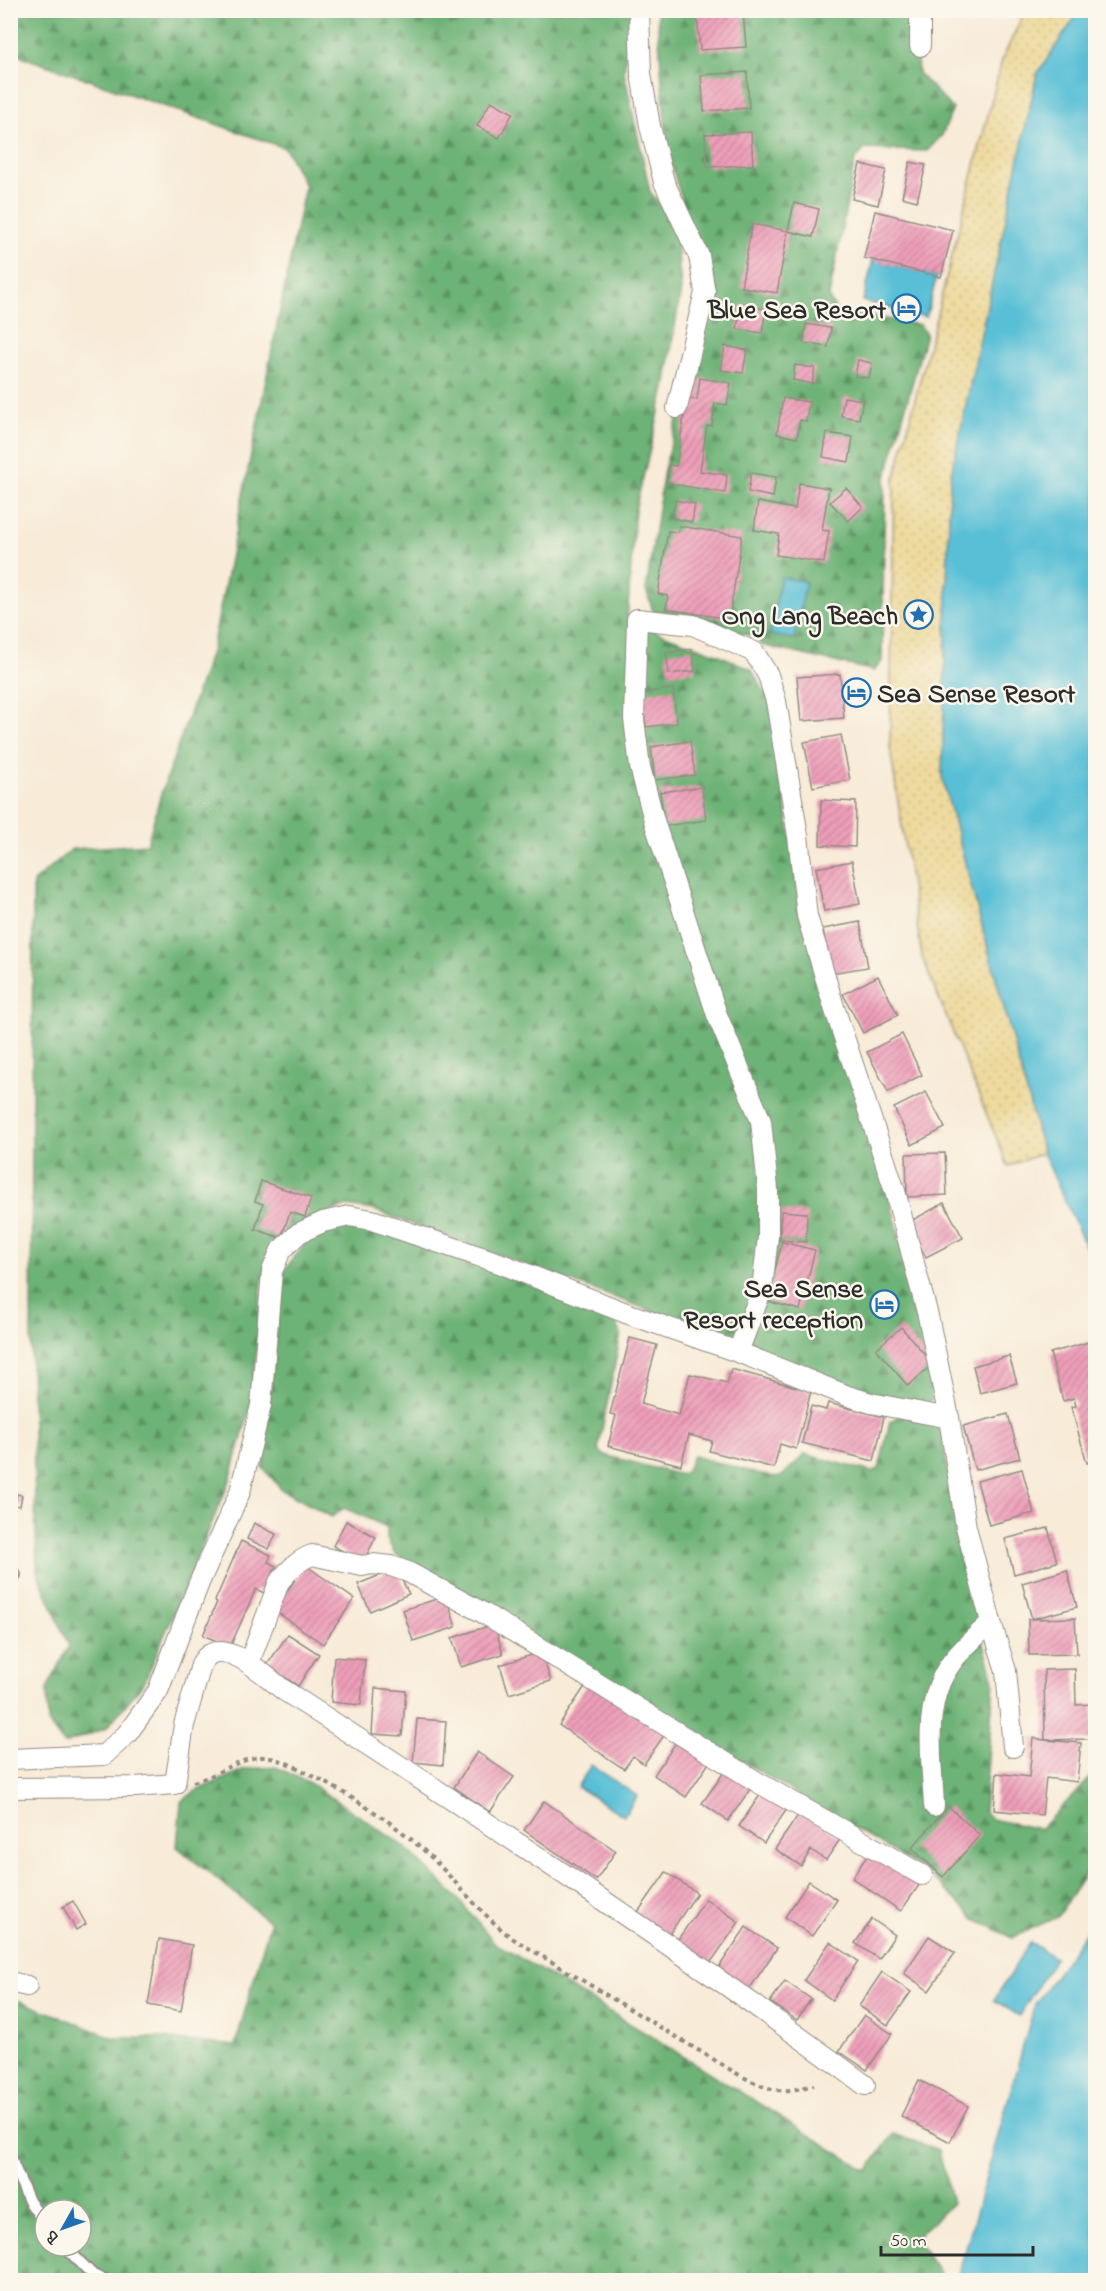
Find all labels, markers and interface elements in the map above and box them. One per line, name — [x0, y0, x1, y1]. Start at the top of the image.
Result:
place label: Blue Sea Resort — [706, 292, 887, 331]
hotel icon: Blue Sea Resort — [891, 293, 923, 325]
place label: Ong Lang Beach — [722, 598, 898, 638]
place icon: Ong Lang Beach — [903, 599, 935, 631]
place label: Sea Sense Resort — [877, 676, 1076, 715]
hotel icon: Sea Sense Resort — [840, 677, 872, 709]
place label: Sea Sense Resort reception — [683, 1271, 864, 1341]
hotel icon: Sea Sense Resort reception — [868, 1288, 900, 1320]
north arrow — [33, 2198, 93, 2258]
scale bar — [881, 2219, 1032, 2257]
text: B — [40, 2224, 66, 2249]
text: 50 m — [890, 2229, 927, 2255]

